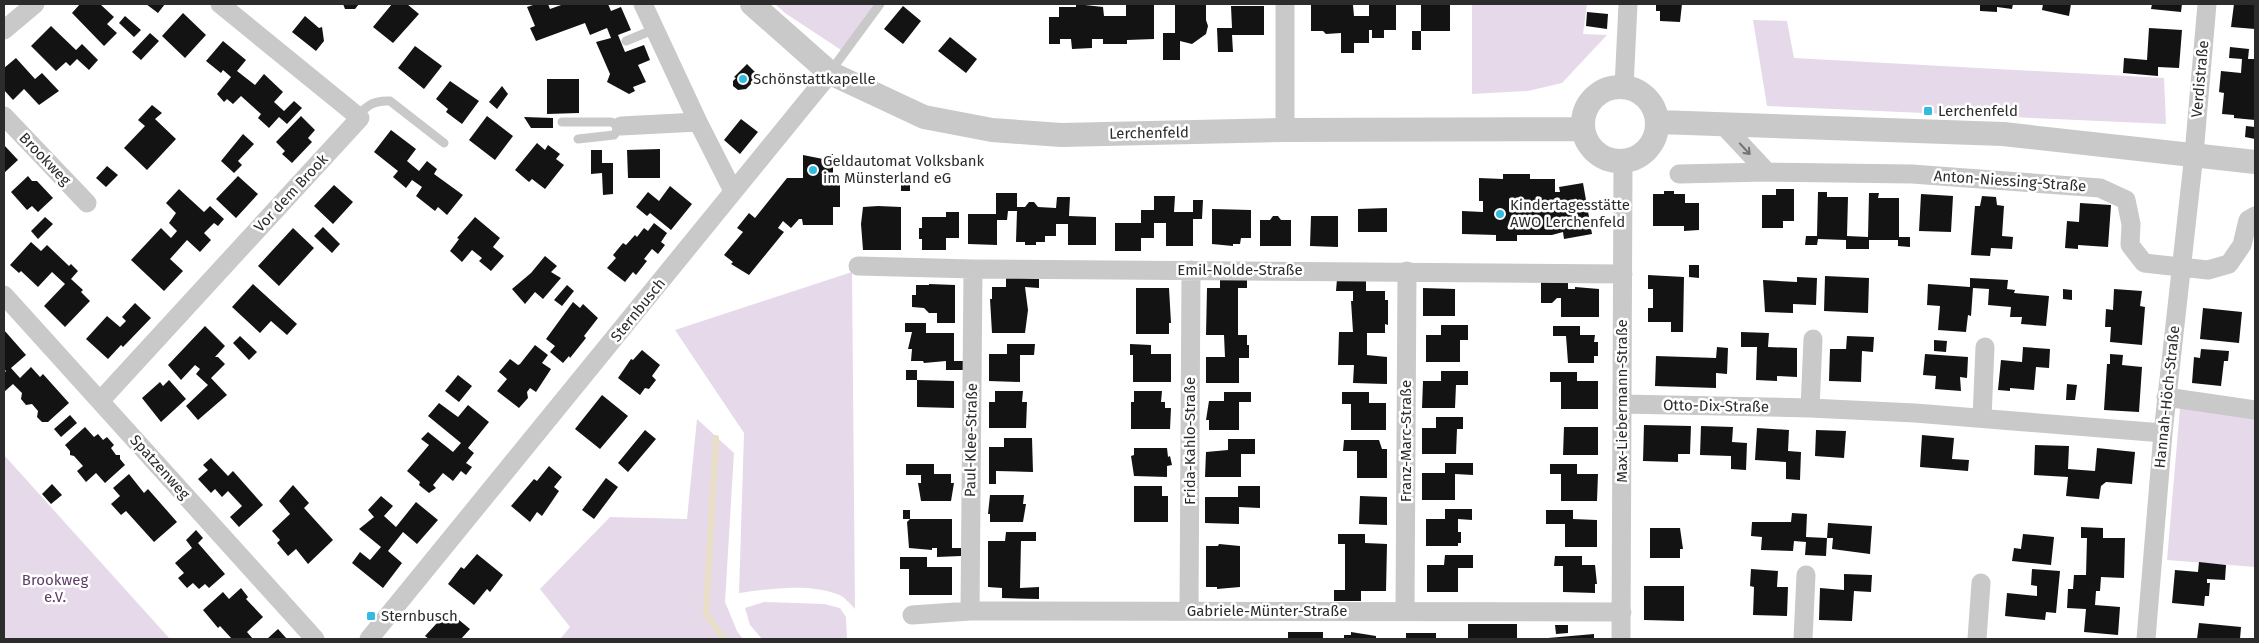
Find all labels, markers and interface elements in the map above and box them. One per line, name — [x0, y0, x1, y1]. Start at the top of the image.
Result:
street label: Verdistraße — [2188, 40, 2212, 118]
place label: Schönstattkapelle — [753, 70, 876, 88]
marker: Schönstattkapelle — [737, 73, 749, 85]
place label: Lerchenfeld — [1938, 102, 2018, 120]
marker: Lerchenfeld — [1922, 105, 1934, 117]
street label: Lerchenfeld — [1109, 123, 1189, 143]
street label: Brookweg — [15, 129, 75, 189]
one-way arrow — [1739, 142, 1751, 155]
street label: Vor dem Brook — [250, 150, 332, 236]
place label: Geldautomat Volksbank im Münsterland eG — [823, 152, 985, 187]
marker: Geldautomat Volksbank im Münsterland eG — [807, 164, 819, 176]
street label: Anton-Niessing-Straße — [1933, 167, 2087, 195]
place label: Kindertagesstätte AWO Lerchenfeld — [1510, 196, 1630, 231]
marker: Kindertagesstätte AWO Lerchenfeld — [1494, 208, 1506, 220]
street label: Emil-Nolde-Straße — [1177, 261, 1303, 279]
street label: Sternbusch — [607, 275, 669, 345]
street label: Max-Liebermann-Straße — [1613, 319, 1631, 483]
street label: Hannah-Höch-Straße — [2151, 325, 2183, 469]
street label: Frida-Kahlo-Straße — [1181, 377, 1199, 505]
street label: Franz-Marc-Straße — [1397, 380, 1415, 502]
street label: Paul-Klee-Straße — [961, 383, 981, 497]
street label: Otto-Dix-Straße — [1663, 396, 1769, 416]
street label: Spatzenweg — [126, 431, 194, 503]
park label: Brookweg e.V. — [22, 571, 88, 606]
street label: Gabriele-Münter-Straße — [1187, 602, 1347, 620]
place label: Sternbusch — [381, 607, 458, 625]
marker: Sternbusch — [365, 610, 377, 622]

